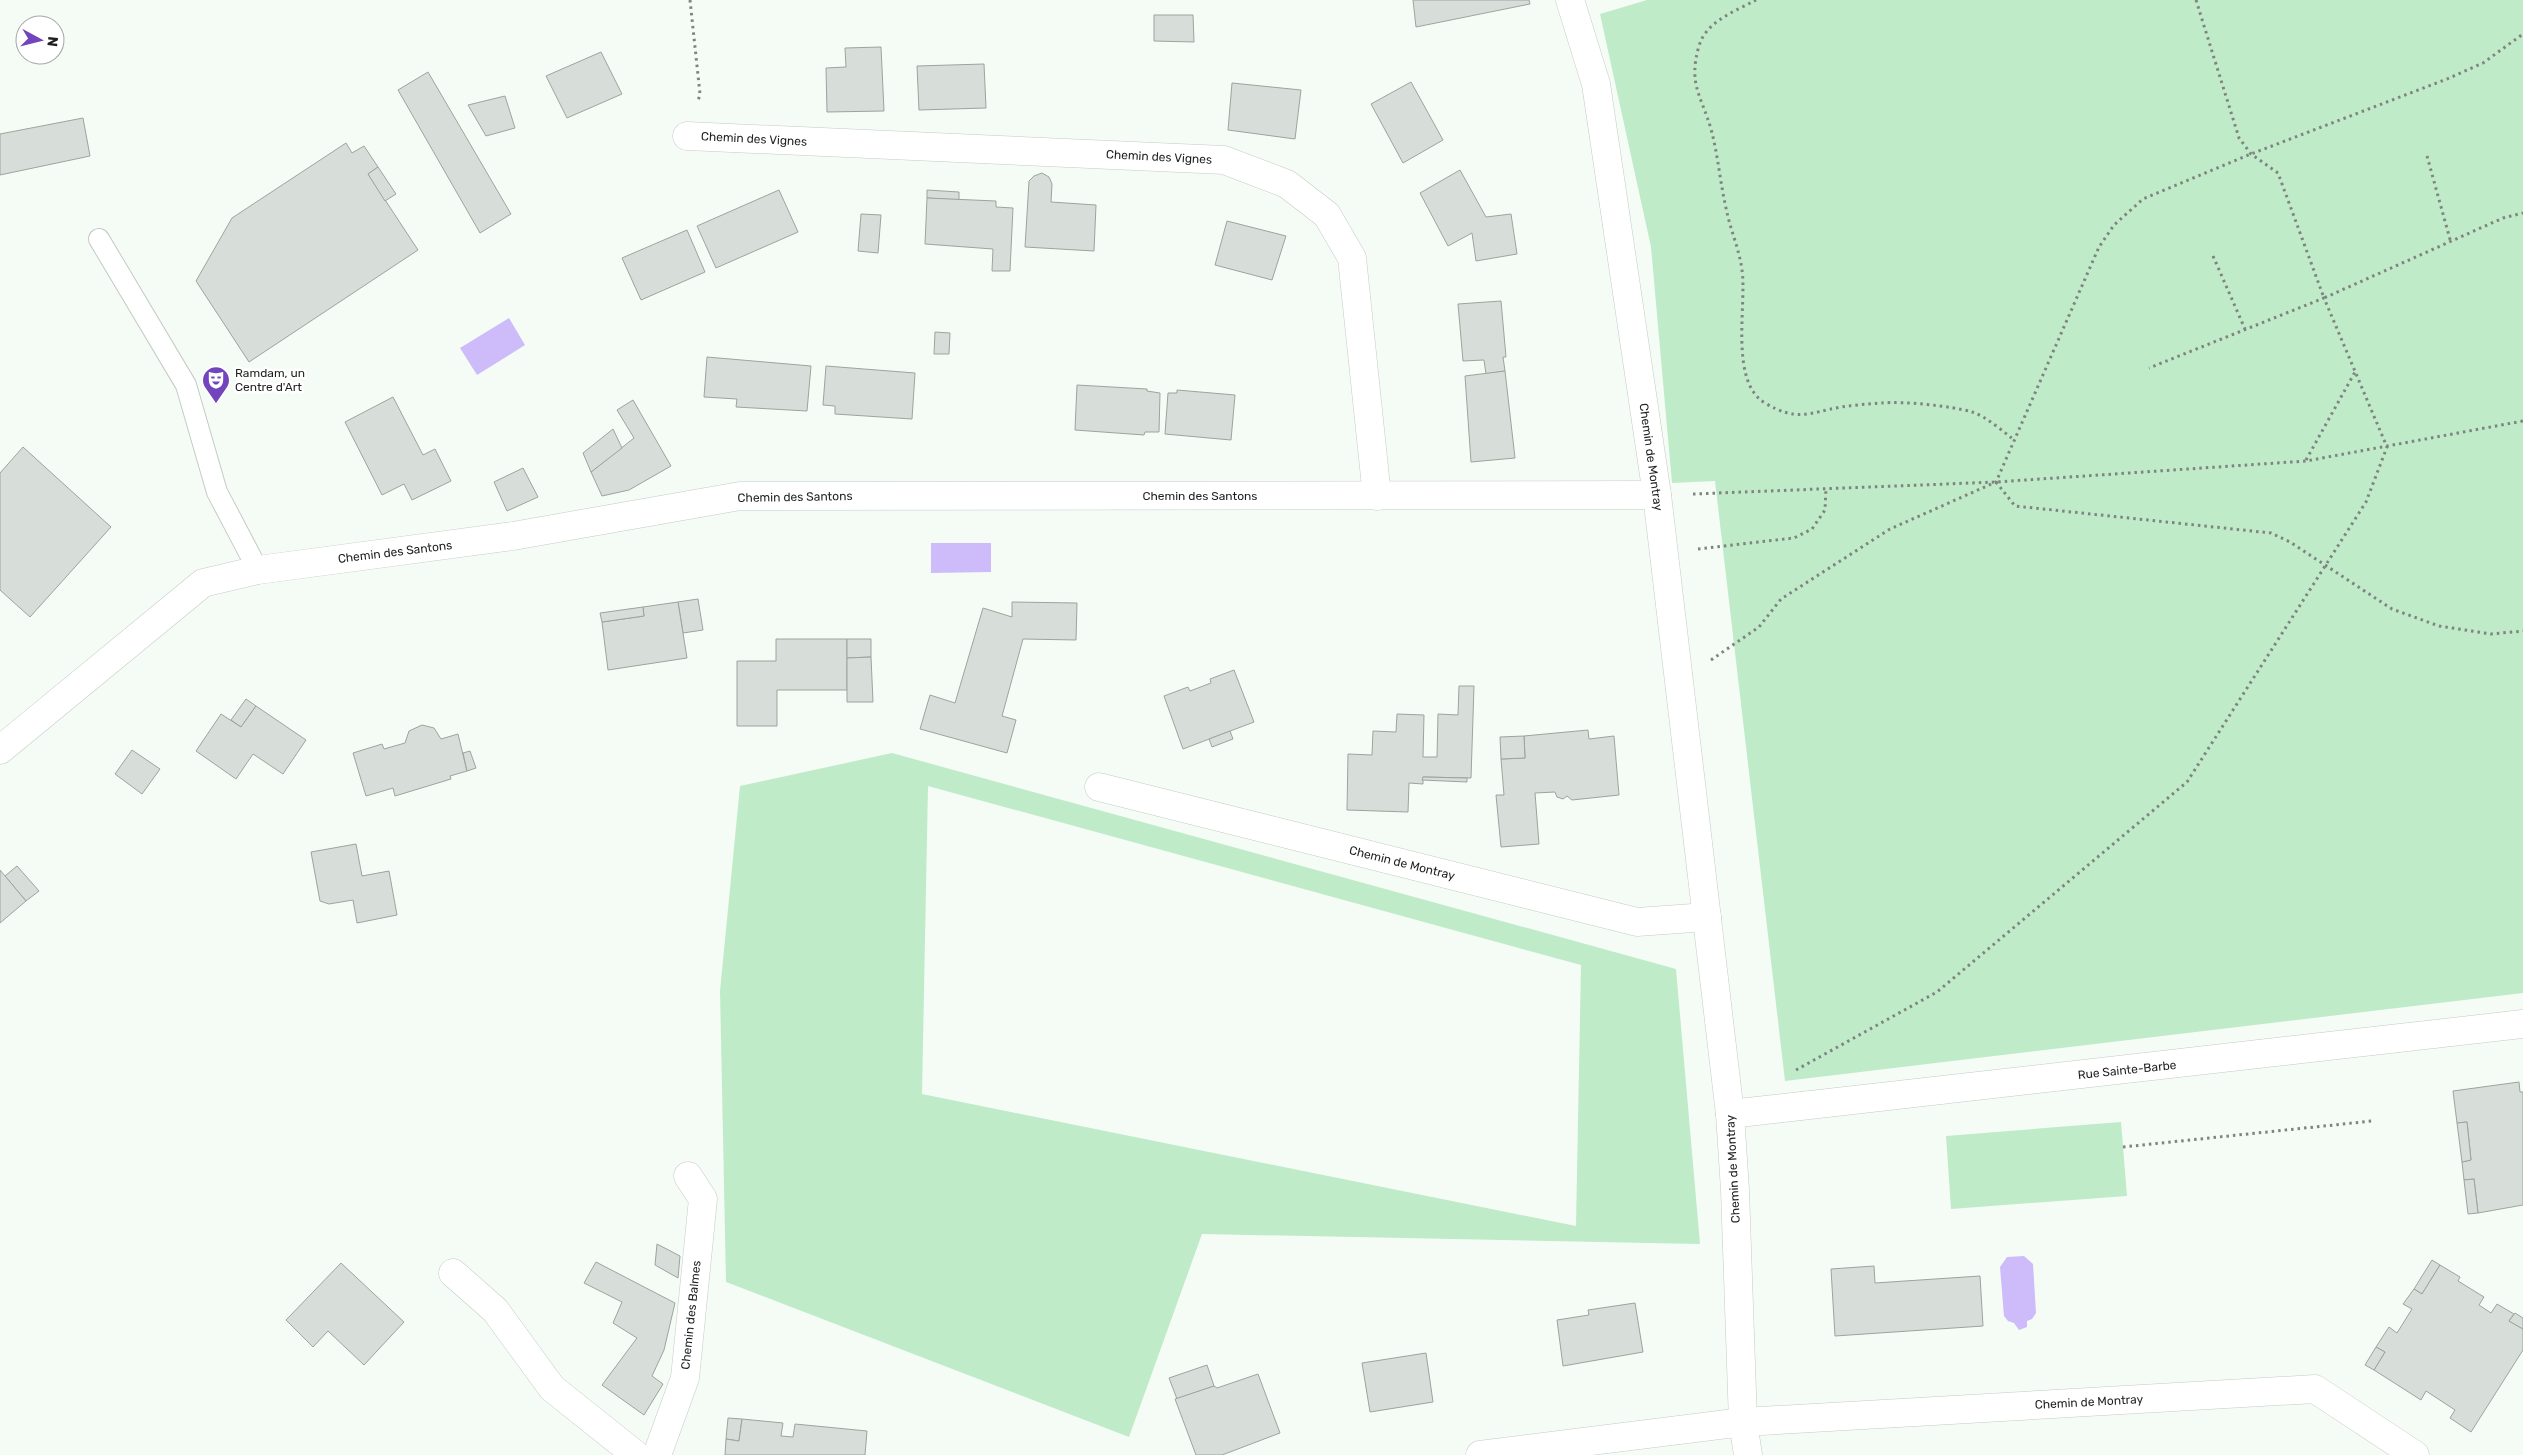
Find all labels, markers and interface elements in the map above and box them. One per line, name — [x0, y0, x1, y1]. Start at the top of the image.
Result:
north arrow — [15, 15, 65, 65]
text: N — [43, 35, 61, 48]
street label: Chemin des Vignes — [701, 129, 807, 149]
street label: Chemin des Vignes — [1106, 147, 1212, 167]
theatre icon: Ramdam, un Centre d'Art — [201, 365, 231, 404]
place label: Ramdam, un Centre d'Art — [235, 366, 305, 394]
street label: Chemin de Montray — [1637, 402, 1666, 512]
street label: Chemin des Santons — [737, 489, 853, 505]
street label: Chemin des Santons — [1143, 489, 1257, 503]
street label: Chemin des Santons — [337, 538, 453, 566]
street label: Chemin de Montray — [1348, 843, 1457, 883]
street label: Rue Sainte-Barbe — [2077, 1058, 2177, 1082]
street label: Chemin de Montray — [1723, 1114, 1743, 1224]
street label: Chemin des Balmes — [678, 1260, 704, 1370]
street label: Chemin de Montray — [2034, 1392, 2144, 1412]

